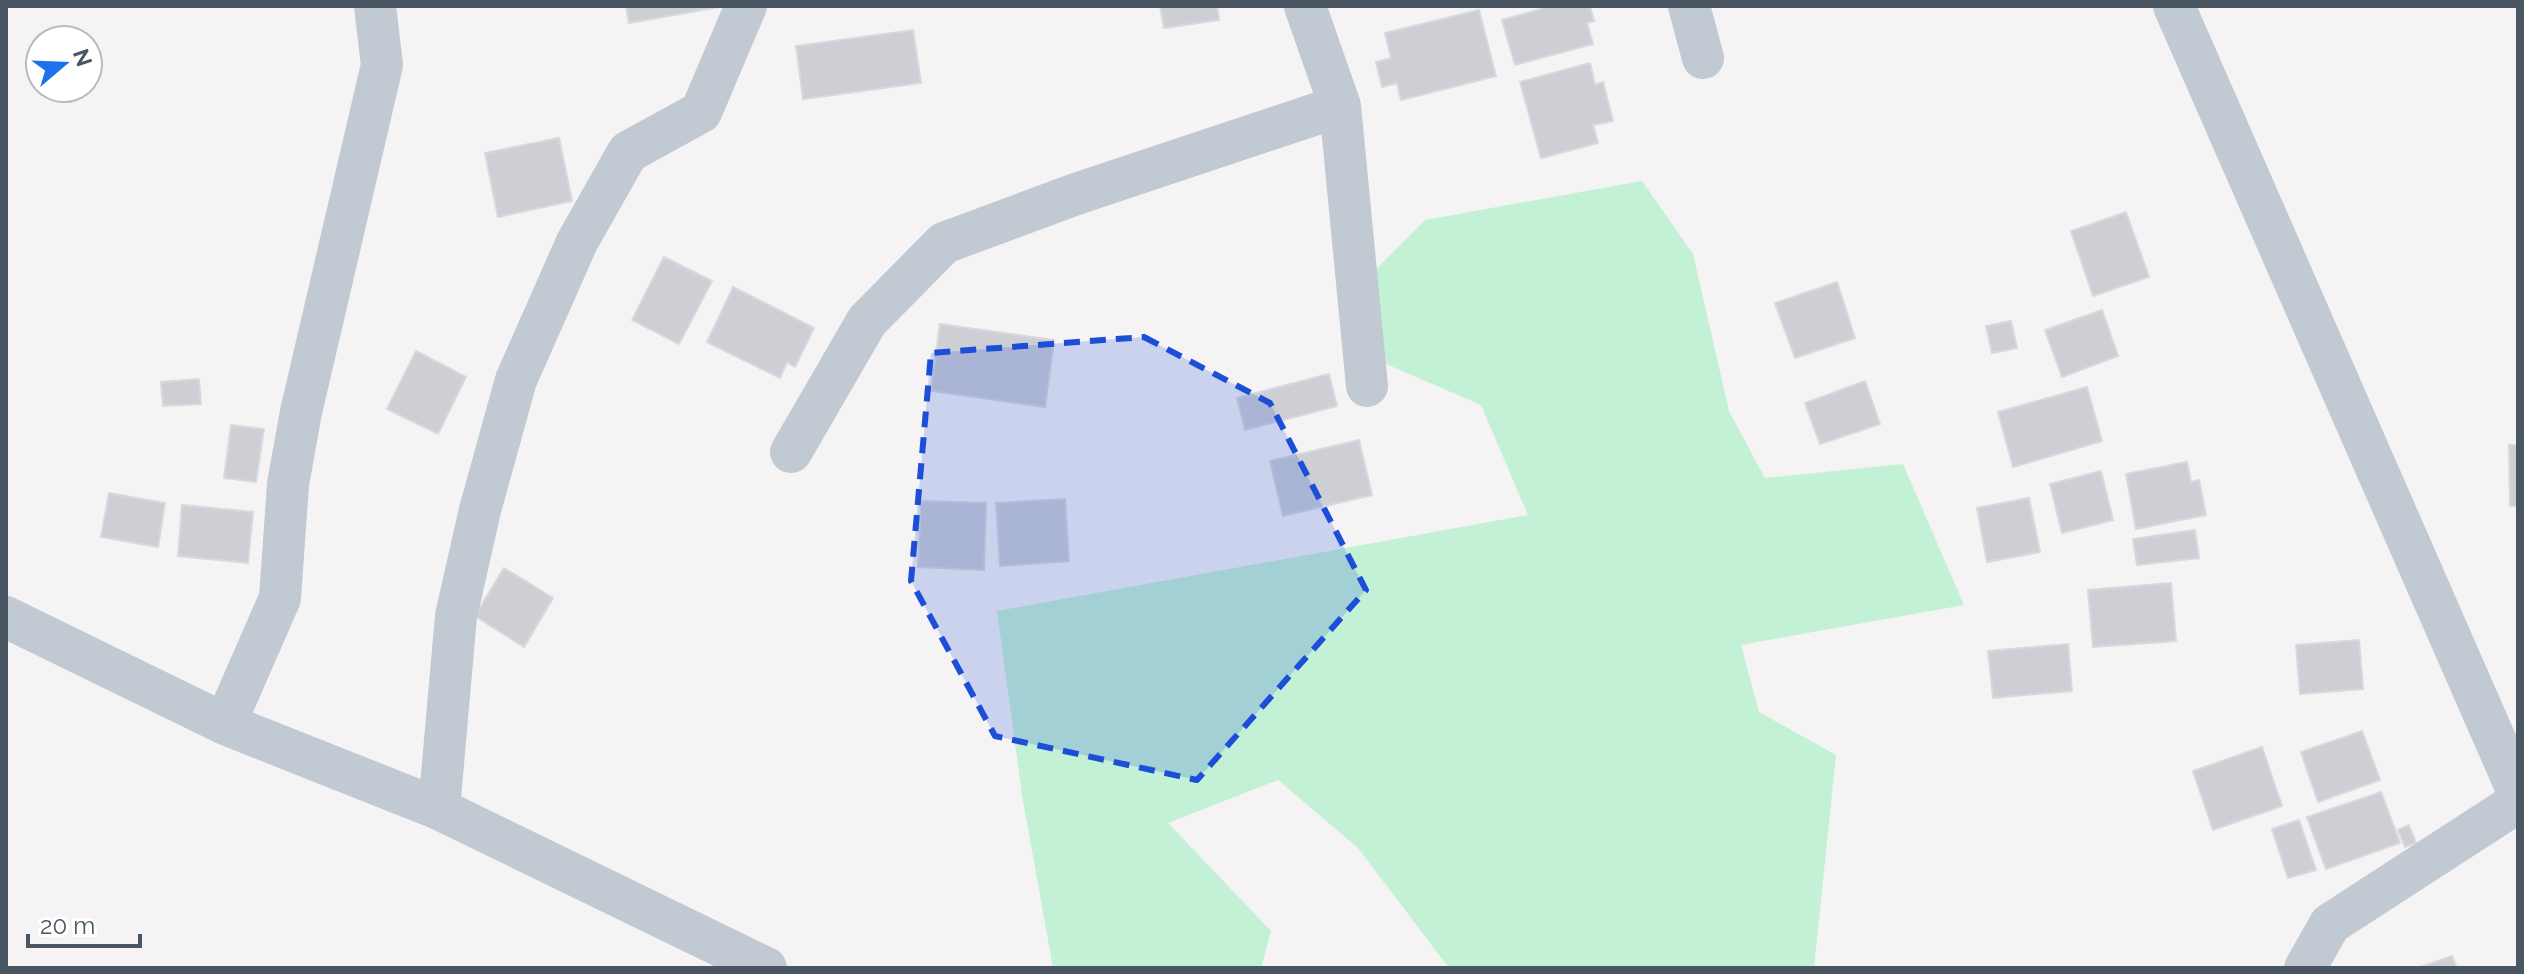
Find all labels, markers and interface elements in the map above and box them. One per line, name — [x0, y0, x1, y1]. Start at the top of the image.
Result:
north arrow — [24, 24, 104, 104]
text: N — [68, 45, 98, 70]
scale bar — [28, 898, 140, 948]
text: 20 m — [40, 911, 95, 940]

